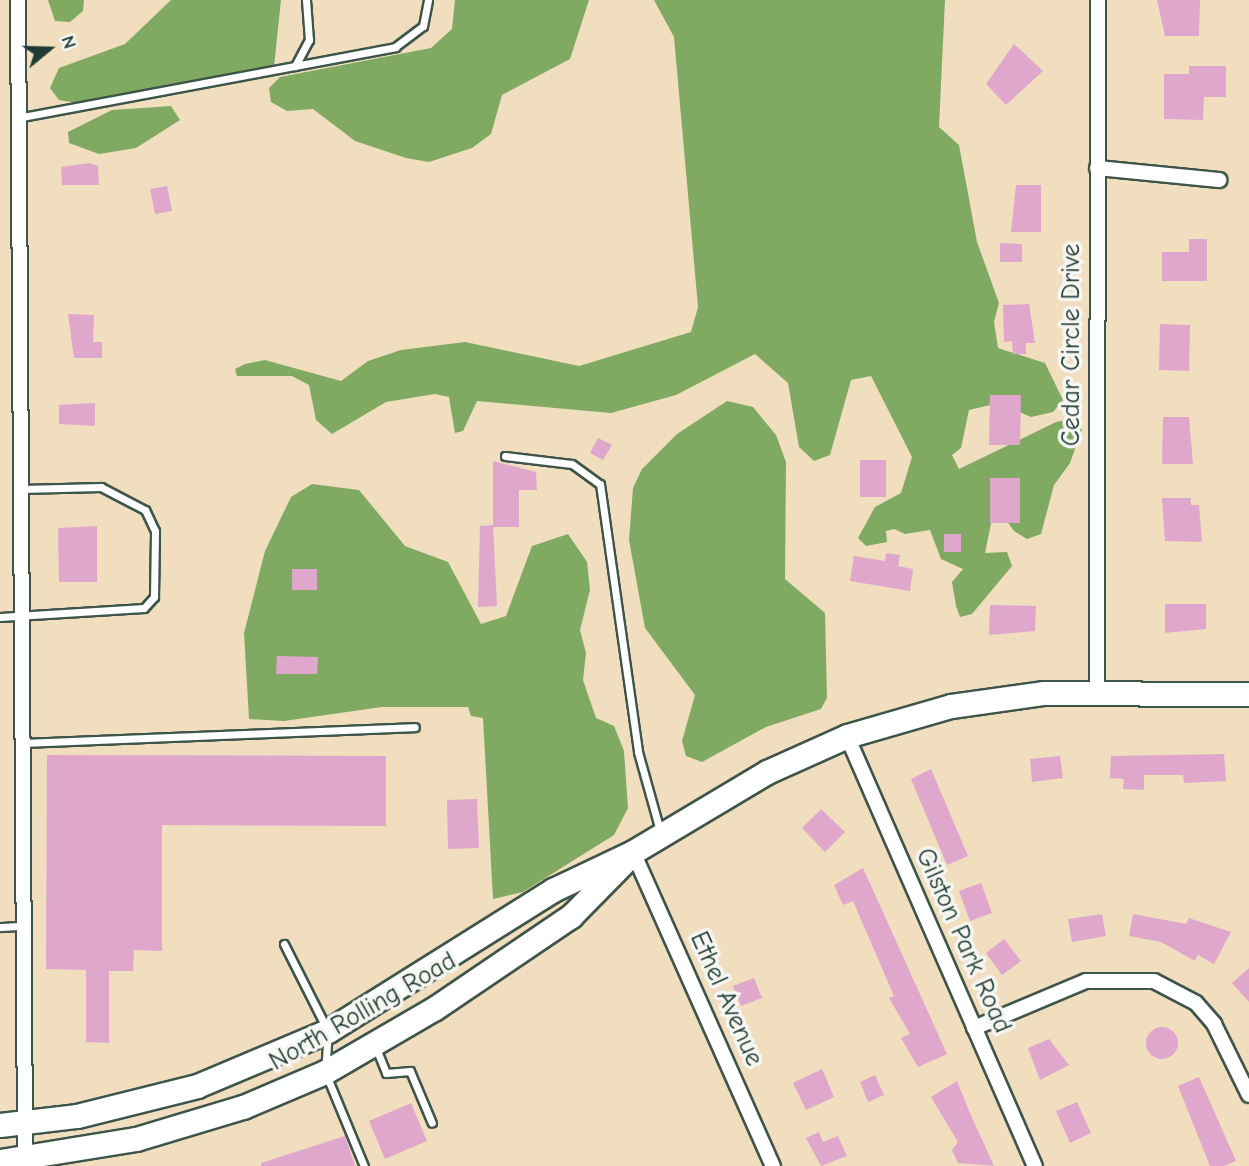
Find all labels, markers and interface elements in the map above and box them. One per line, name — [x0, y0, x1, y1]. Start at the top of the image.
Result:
north arrow — [14, 14, 84, 84]
text: N — [56, 33, 81, 52]
street label: Cedar Circle Drive — [1056, 244, 1088, 446]
street label: Gilston Park Road — [908, 844, 1018, 1038]
street label: Ethel Avenue — [683, 927, 769, 1071]
street label: North Rolling Road — [264, 946, 462, 1078]

